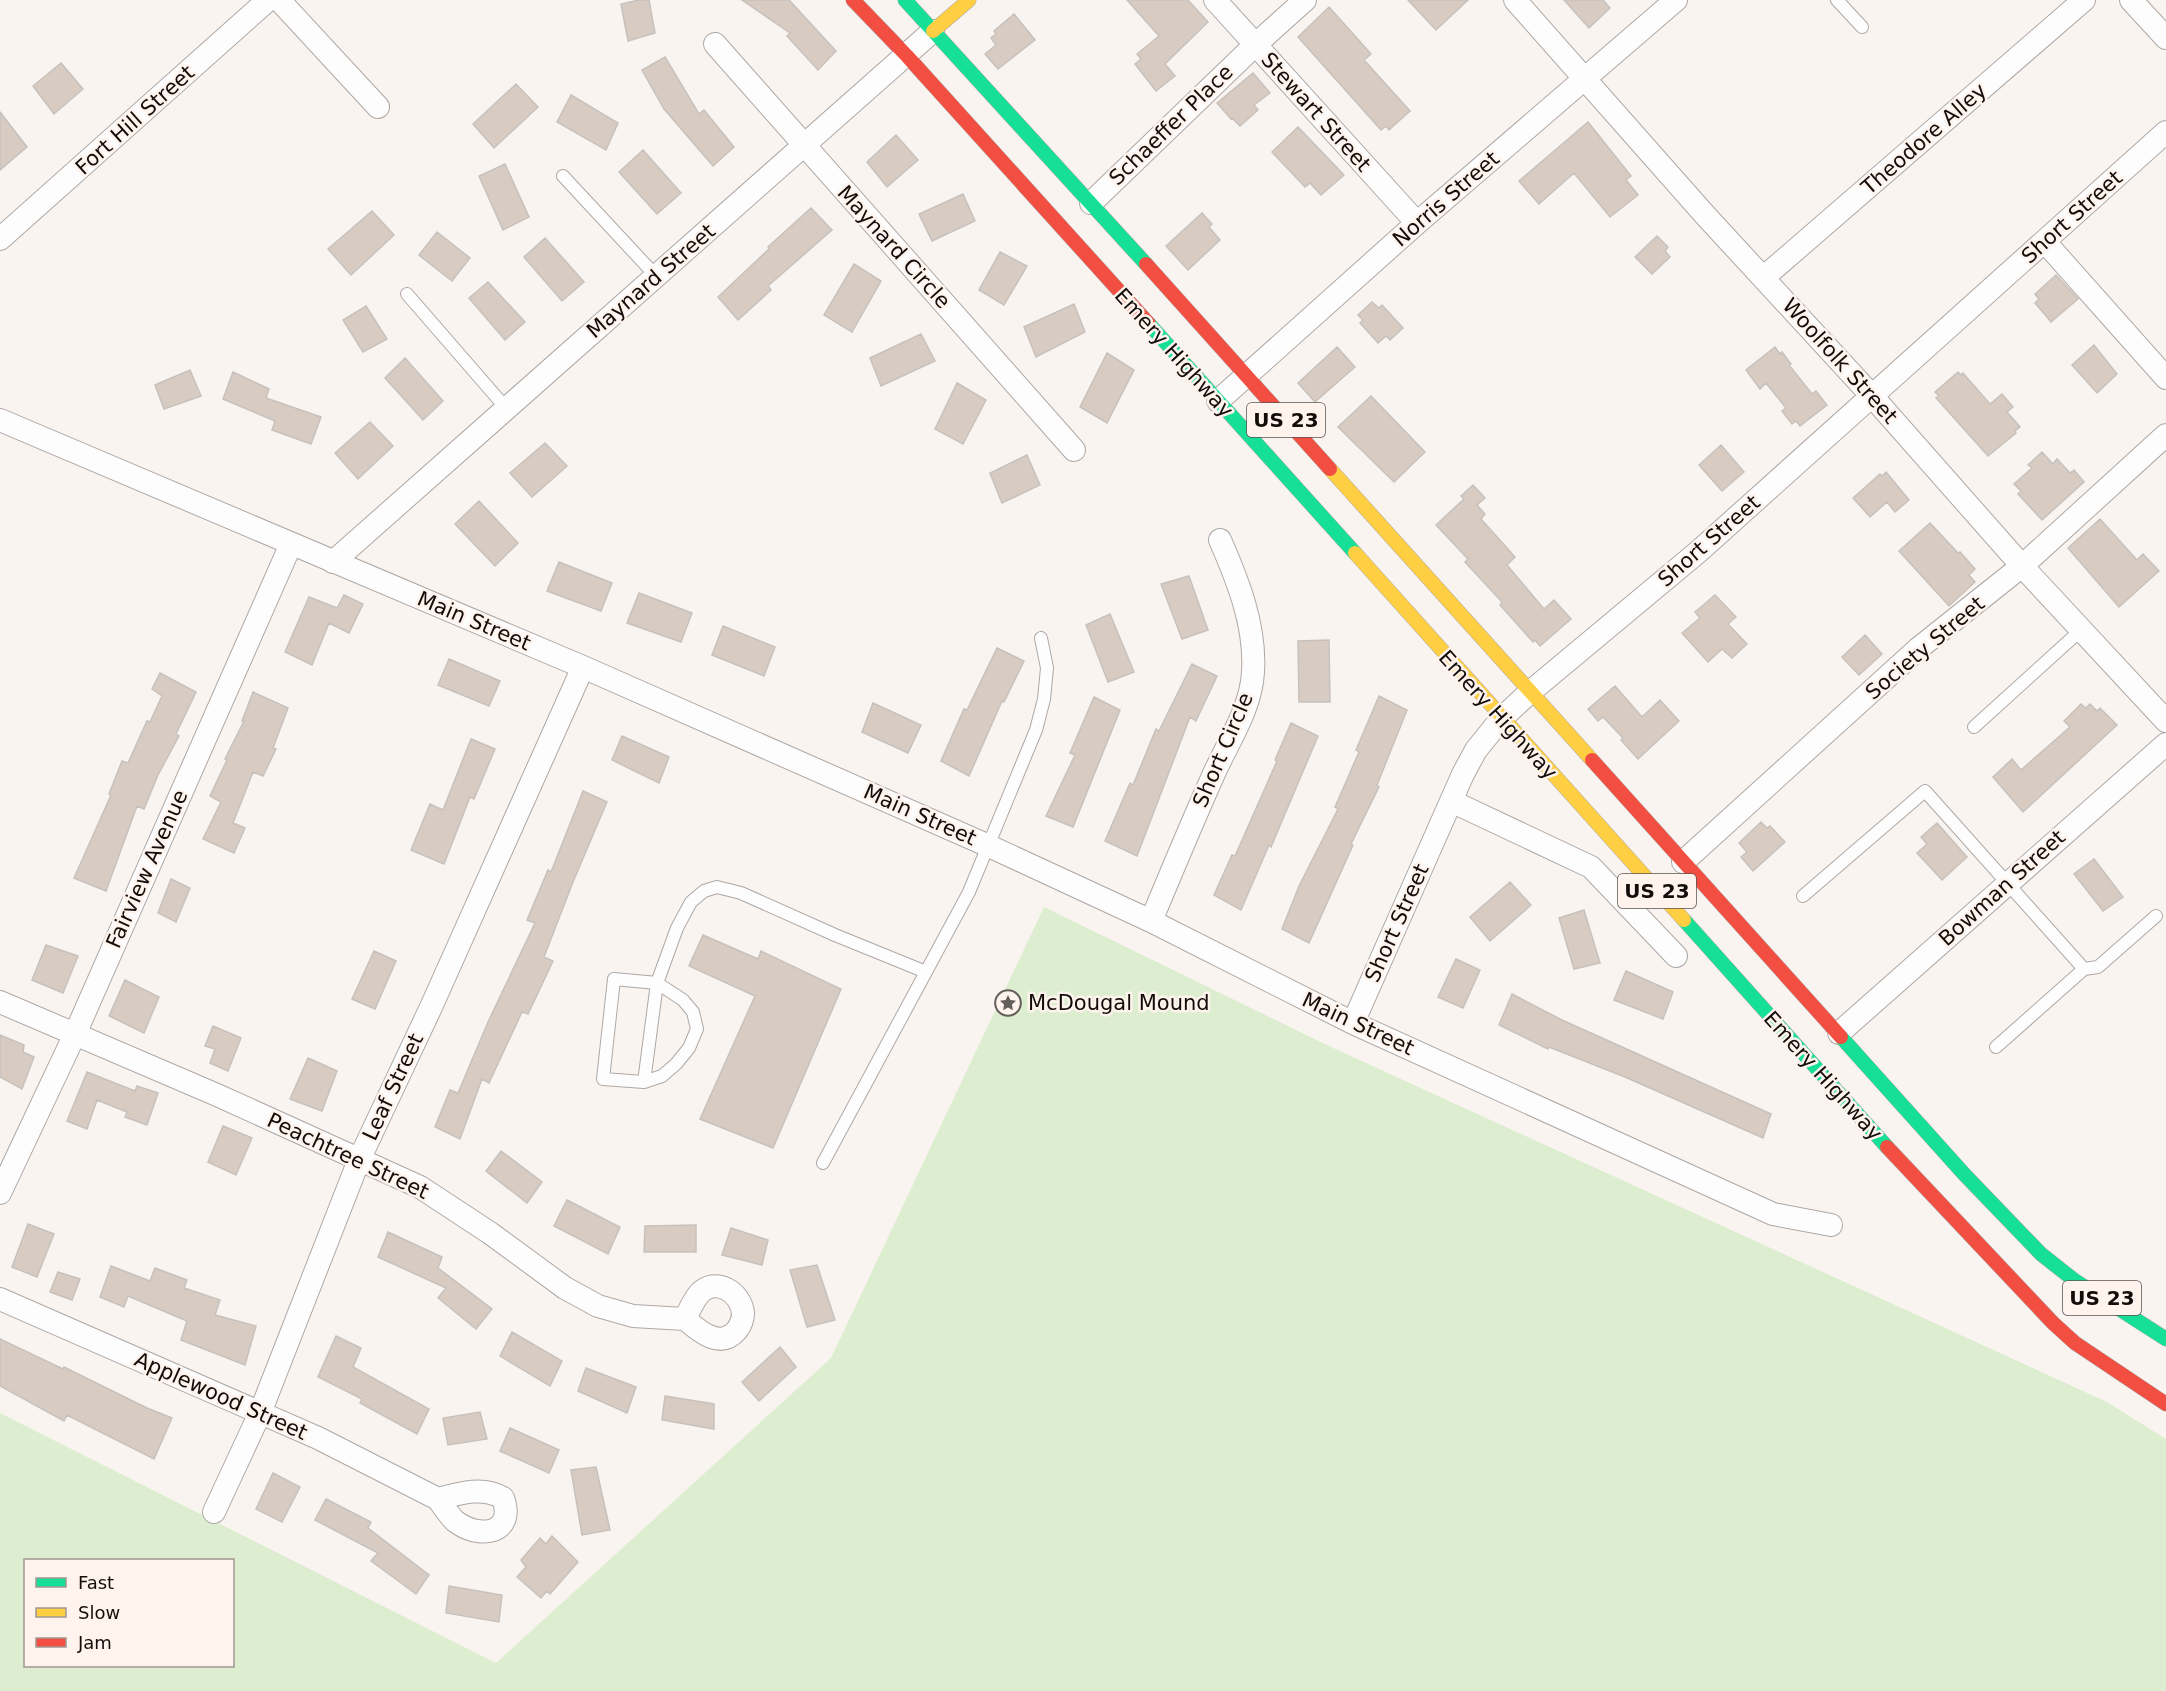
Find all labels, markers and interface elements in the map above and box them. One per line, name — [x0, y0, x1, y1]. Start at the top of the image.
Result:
street label: Stewart Street — [1256, 48, 1376, 176]
street label: Fort Hill Street — [71, 60, 199, 180]
street label: Schaeffer Place — [1104, 60, 1238, 190]
street label: Theodore Alley — [1856, 78, 1991, 200]
street label: Norris Street — [1388, 146, 1504, 252]
street label: Short Street — [2017, 166, 2127, 268]
street label: Maynard Circle — [833, 181, 955, 313]
street label: Maynard Street — [582, 219, 720, 343]
street label: Emery Highway — [1110, 284, 1238, 422]
street label: Woolfolk Street — [1778, 294, 1902, 428]
road number: US 23 — [1247, 403, 1325, 437]
street label: Short Street — [1653, 490, 1765, 592]
street label: Main Street — [414, 586, 534, 656]
street label: Society Street — [1861, 591, 1989, 705]
street label: Emery Highway — [1434, 646, 1562, 784]
street label: Short Circle — [1188, 689, 1258, 811]
street label: Main Street — [860, 780, 980, 850]
street label: Fairview Avenue — [101, 786, 193, 952]
street label: Bowman Street — [1934, 825, 2070, 951]
street label: Short Street — [1360, 860, 1434, 986]
road number: US 23 — [1618, 874, 1696, 908]
place icon: McDougal Mound — [993, 988, 1023, 1018]
street label: Main Street — [1298, 988, 1418, 1060]
place label: McDougal Mound — [1028, 991, 1210, 1015]
street label: Emery Highway — [1759, 1007, 1887, 1145]
street label: Leaf Street — [358, 1030, 428, 1144]
street label: Peachtree Street — [263, 1108, 433, 1204]
road number: US 23 — [2063, 1281, 2141, 1315]
street label: Applewood Street — [131, 1347, 311, 1445]
legend — [24, 1559, 234, 1667]
text: Fast — [78, 1572, 114, 1593]
text: Slow — [78, 1602, 120, 1623]
text: Jam — [77, 1632, 112, 1653]

